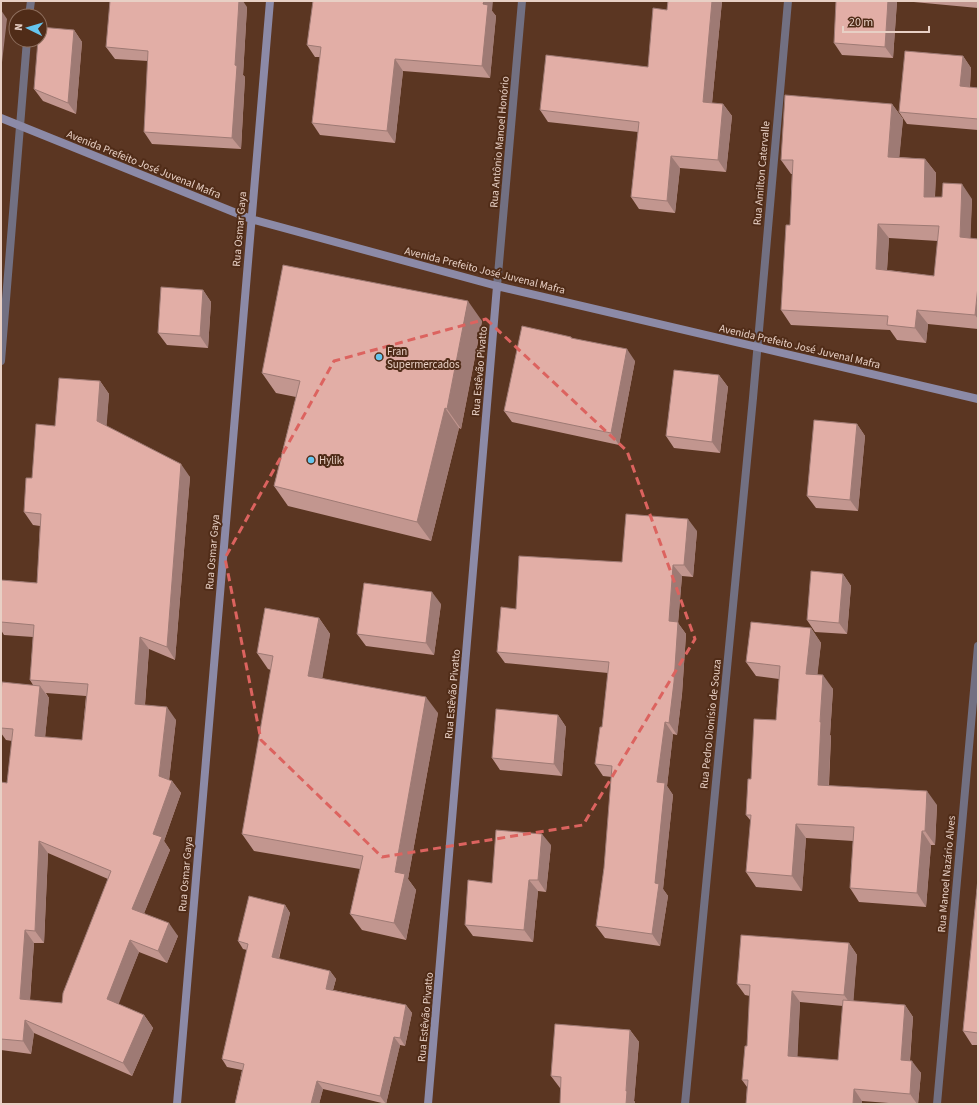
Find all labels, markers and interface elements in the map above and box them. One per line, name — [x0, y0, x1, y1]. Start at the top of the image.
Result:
north arrow — [8, 8, 48, 48]
scale bar — [843, 8, 929, 34]
text: 20 m — [849, 14, 873, 31]
text: N — [11, 23, 26, 31]
street label: Rua Antônio Manoel Honório — [486, 76, 513, 208]
street label: Rua Amilton Catervalle — [749, 120, 774, 226]
street label: Avenida Prefeito José Juvenal Mafra — [64, 127, 223, 202]
street label: Rua Osmar Gaya — [229, 191, 250, 267]
street label: Avenida Prefeito José Juvenal Mafra — [403, 243, 567, 298]
street label: Avenida Prefeito José Juvenal Mafra — [718, 321, 882, 372]
street label: Rua Estêvão Pivatto — [468, 325, 491, 417]
place label: Fran Supermercados — [387, 344, 460, 372]
marker: Fran Supermercados — [374, 352, 384, 362]
place label: Hylik — [319, 453, 343, 468]
marker: Hylik — [306, 455, 316, 465]
street label: Rua Osmar Gaya — [202, 514, 223, 590]
street label: Rua Estêvão Pivatto — [441, 648, 464, 740]
street label: Rua Pedro Dionísio de Souza — [696, 658, 725, 790]
street label: Rua Manoel Nazário Alves — [934, 815, 959, 933]
street label: Rua Osmar Gaya — [175, 836, 196, 912]
street label: Rua Estêvão Pivatto — [414, 971, 437, 1063]

